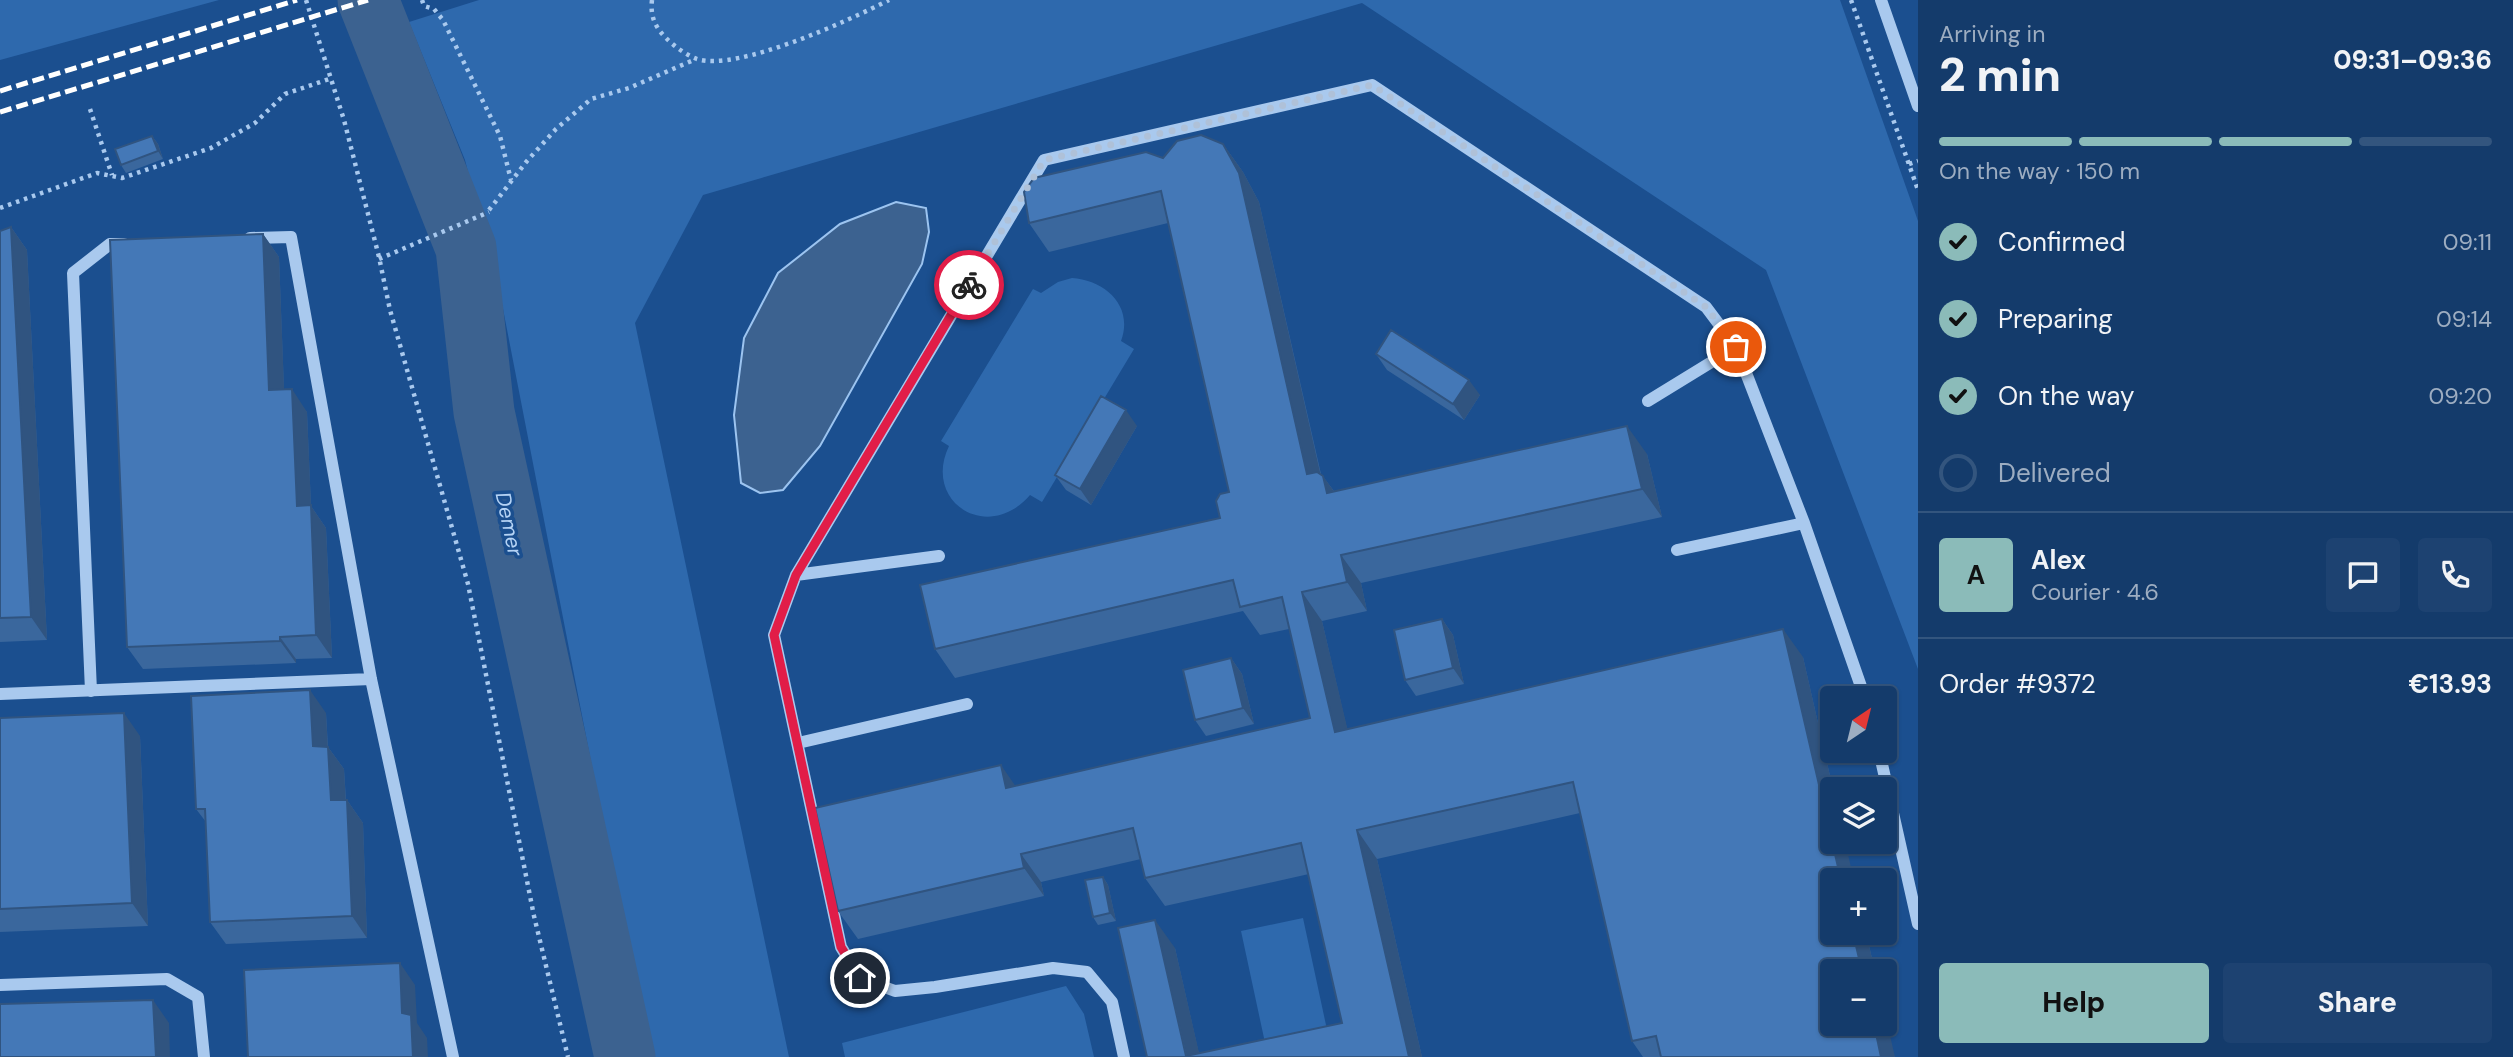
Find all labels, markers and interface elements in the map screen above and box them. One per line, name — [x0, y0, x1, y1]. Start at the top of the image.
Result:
text: Arriving in — [1939, 19, 2045, 49]
text: 09:31–09:36 — [2333, 43, 2492, 77]
text: 2 min — [1939, 45, 2061, 105]
text: On the way · 150 m — [1939, 156, 2140, 186]
icon: check — [1939, 223, 1977, 261]
text: Confirmed — [1998, 225, 2125, 259]
text: 09:11 — [2443, 227, 2492, 257]
courier — [934, 250, 1004, 320]
icon: bike — [950, 266, 988, 304]
icon: check — [1939, 300, 1977, 338]
text: Preparing — [1998, 302, 2113, 336]
text: 09:14 — [2436, 304, 2492, 334]
pin — [1706, 317, 1766, 377]
icon: bag — [1717, 328, 1755, 366]
icon: check — [1939, 377, 1977, 415]
text: On the way — [1998, 379, 2134, 413]
text: 09:20 — [2428, 381, 2492, 411]
text: Delivered — [1998, 456, 2111, 490]
water label: Demer — [489, 489, 530, 560]
button: chat — [2326, 538, 2400, 612]
button: phone — [2418, 538, 2492, 612]
text: Alex — [2031, 543, 2086, 577]
text: A — [1967, 558, 1985, 592]
text: Courier · 4.6 — [2031, 577, 2159, 607]
text: Order #9372 — [1939, 667, 2096, 701]
text: €13.93 — [2409, 667, 2492, 701]
north arrow — [1820, 686, 1897, 763]
map controls — [1820, 686, 1897, 1036]
button: layers — [1820, 777, 1897, 854]
button: + — [1820, 868, 1897, 945]
pin — [830, 948, 890, 1008]
icon: home — [841, 959, 879, 997]
button: − — [1820, 959, 1897, 1036]
button: Help — [1939, 963, 2209, 1043]
button: Share — [2223, 963, 2492, 1043]

